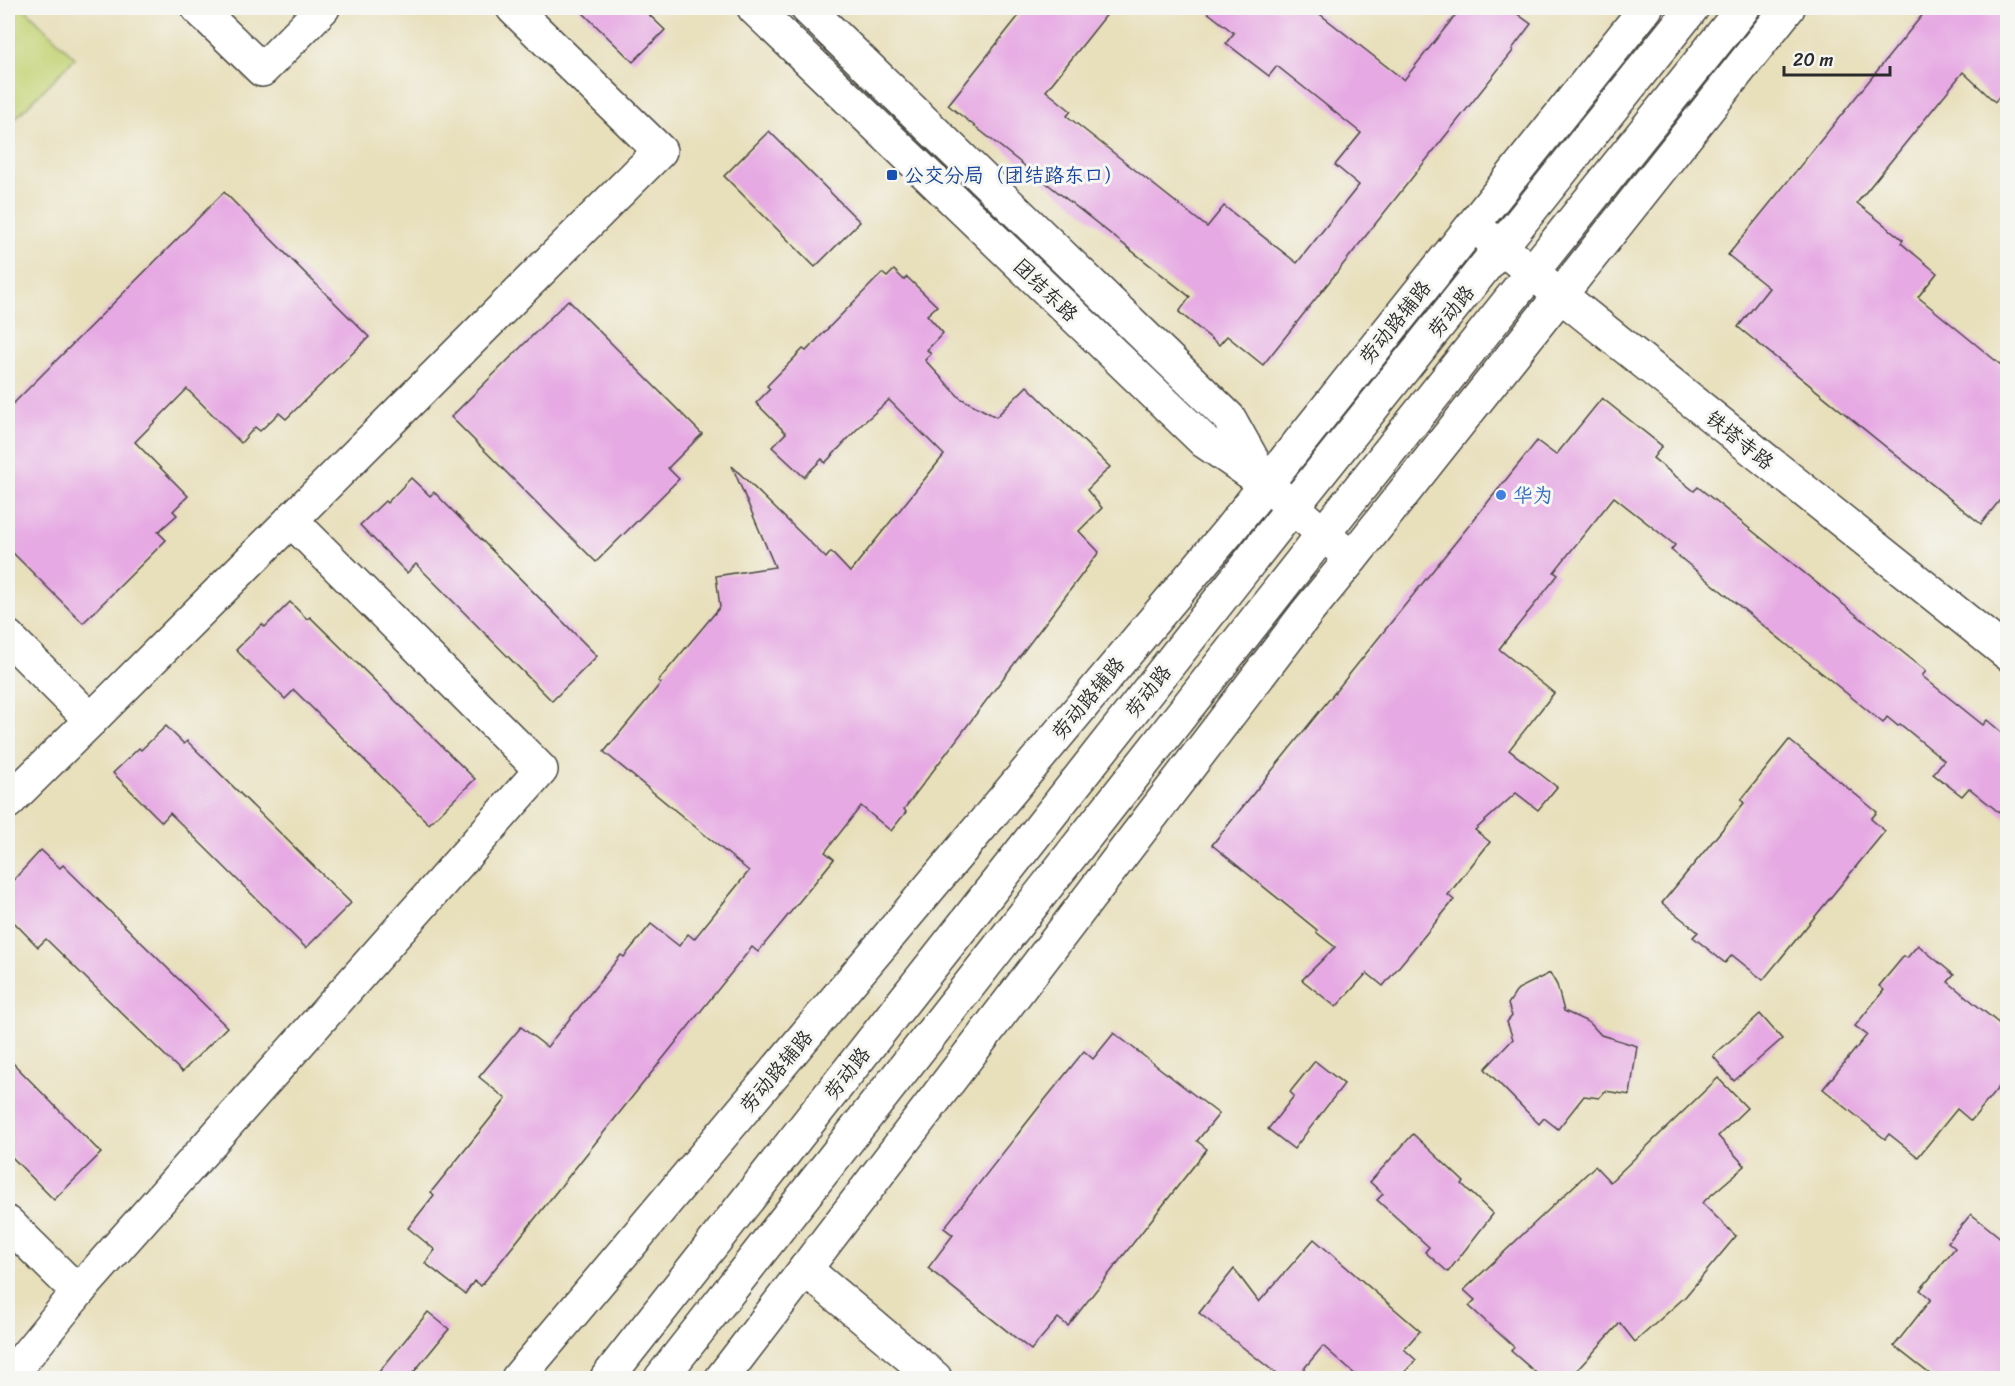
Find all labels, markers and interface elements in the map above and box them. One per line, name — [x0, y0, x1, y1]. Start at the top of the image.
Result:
scale bar — [1784, 39, 1890, 77]
text: 20 m — [1793, 44, 1833, 76]
place label: 公交分局（团结路东口） — [904, 158, 1124, 193]
marker: 公交分局（团结路东口） — [885, 168, 899, 182]
street label: 团结东路 — [1005, 250, 1087, 331]
street label: 劳动路辅路 — [1350, 272, 1441, 372]
street label: 劳动路 — [1419, 276, 1484, 346]
street label: 铁塔寺路 — [1698, 402, 1783, 480]
place label: 华为 — [1513, 478, 1553, 513]
marker: 华为 — [1494, 488, 1508, 502]
street label: 劳动路辅路 — [1043, 648, 1135, 748]
street label: 劳动路 — [1116, 656, 1181, 726]
street label: 劳动路辅路 — [731, 1021, 823, 1121]
street label: 劳动路 — [815, 1038, 880, 1108]

